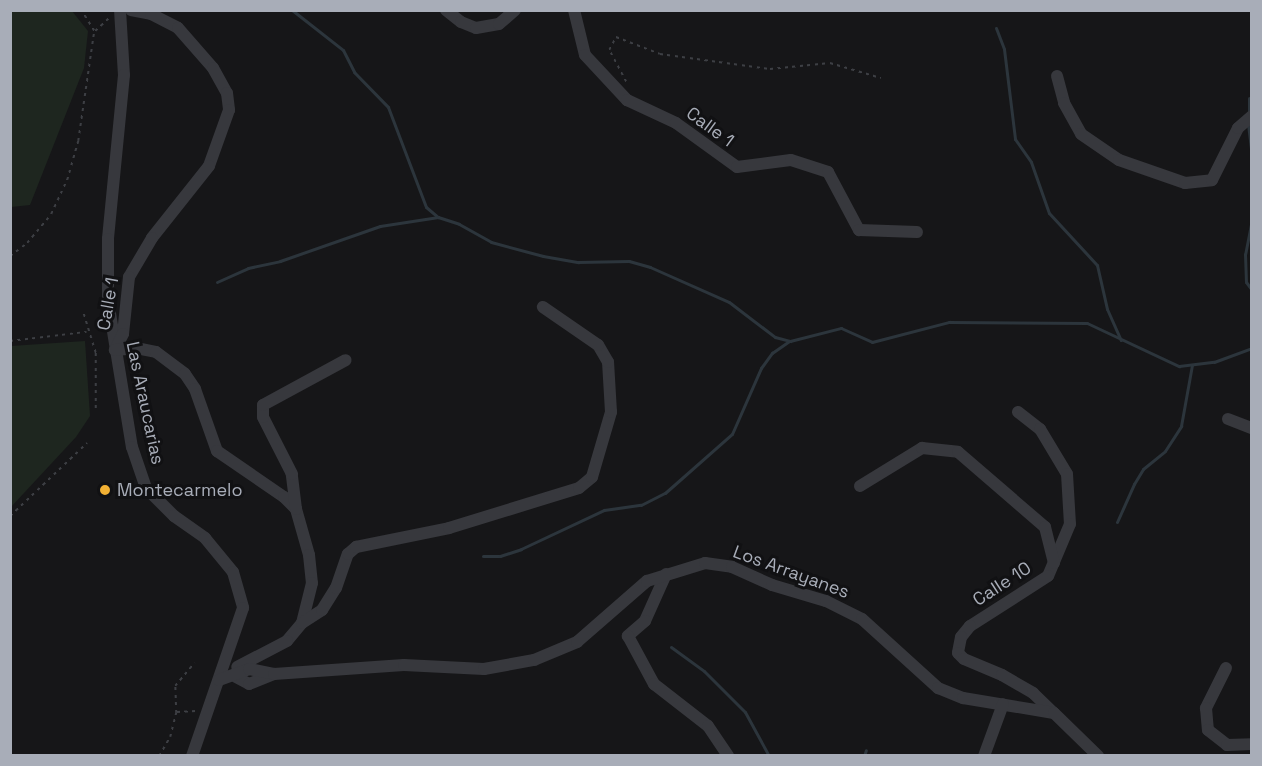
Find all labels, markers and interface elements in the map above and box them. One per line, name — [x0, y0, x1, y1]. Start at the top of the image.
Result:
street label: Calle 1 — [682, 103, 738, 151]
street label: Calle 1 — [93, 276, 123, 332]
street label: Las Araucarias — [121, 339, 169, 467]
place label: Montecarmelo — [117, 479, 243, 501]
marker: Montecarmelo — [98, 483, 112, 497]
street label: Los Arrayanes — [730, 541, 852, 603]
street label: Calle 10 — [969, 557, 1035, 611]

